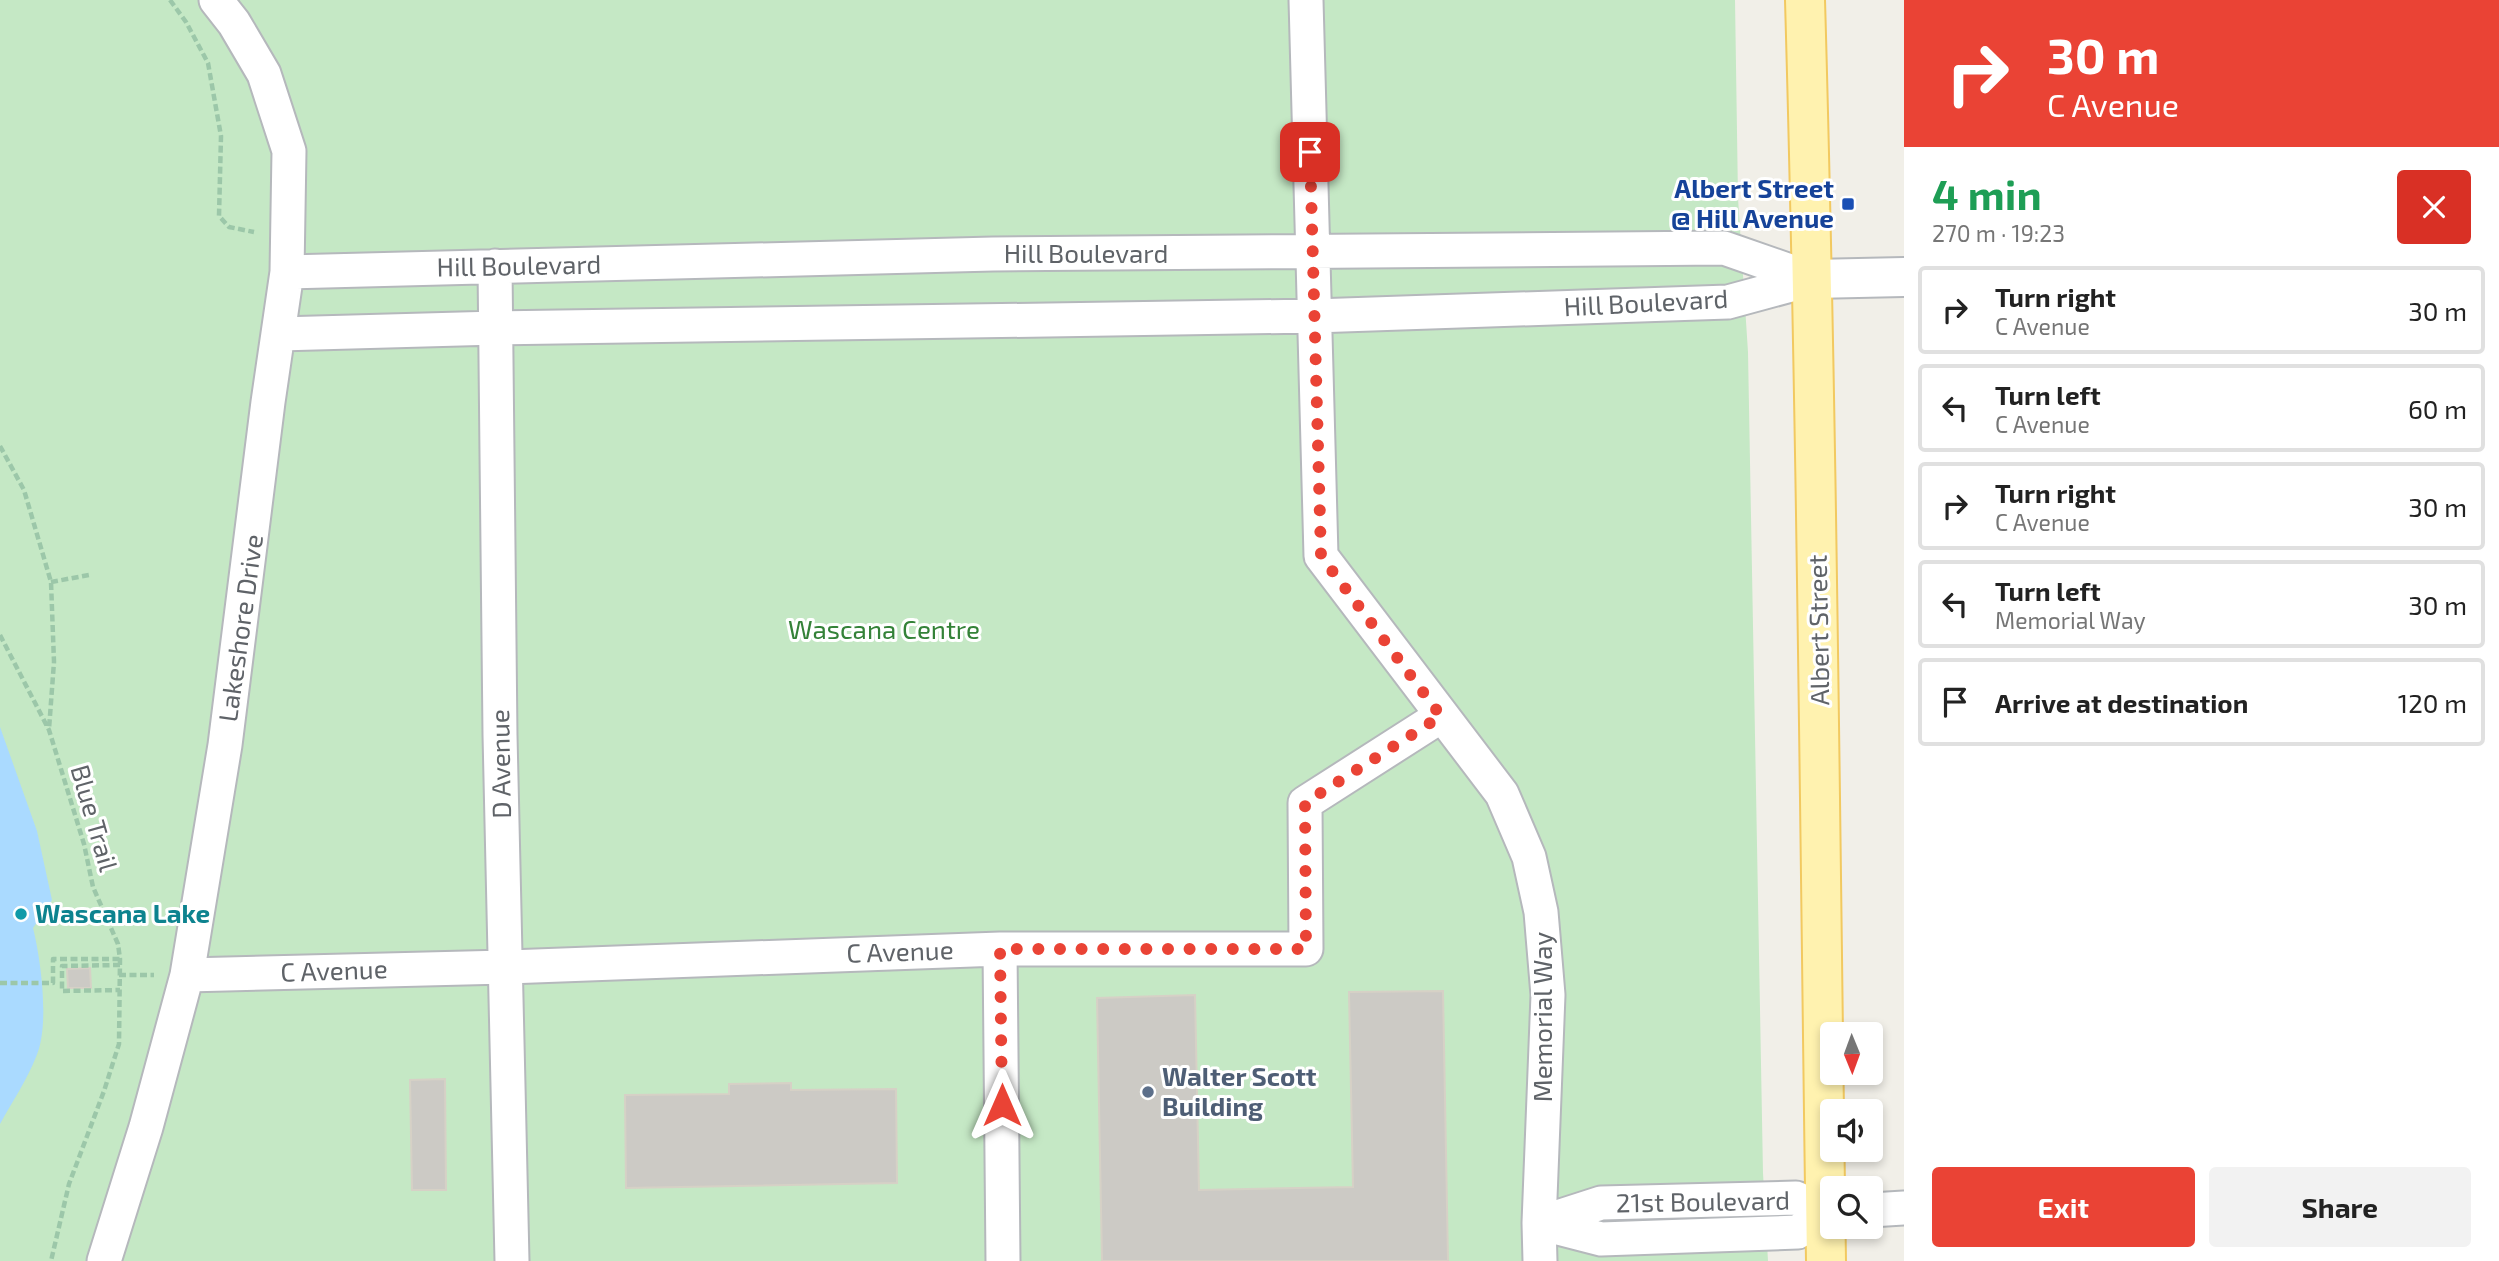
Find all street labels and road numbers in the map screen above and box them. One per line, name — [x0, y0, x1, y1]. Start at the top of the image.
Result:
street label: Hill Boulevard — [1004, 237, 1168, 268]
street label: Hill Boulevard — [436, 248, 602, 281]
street label: Hill Boulevard — [1563, 282, 1729, 321]
street label: Lakeshore Drive — [211, 532, 268, 724]
street label: Albert Street — [1801, 554, 1834, 706]
street label: D Avenue — [483, 709, 516, 819]
street label: Blue Trail — [65, 761, 125, 875]
street label: Memorial Way — [1526, 932, 1557, 1102]
street label: C Avenue — [846, 933, 954, 968]
street label: C Avenue — [280, 952, 388, 987]
street label: 21st Boulevard — [1616, 1183, 1790, 1218]

